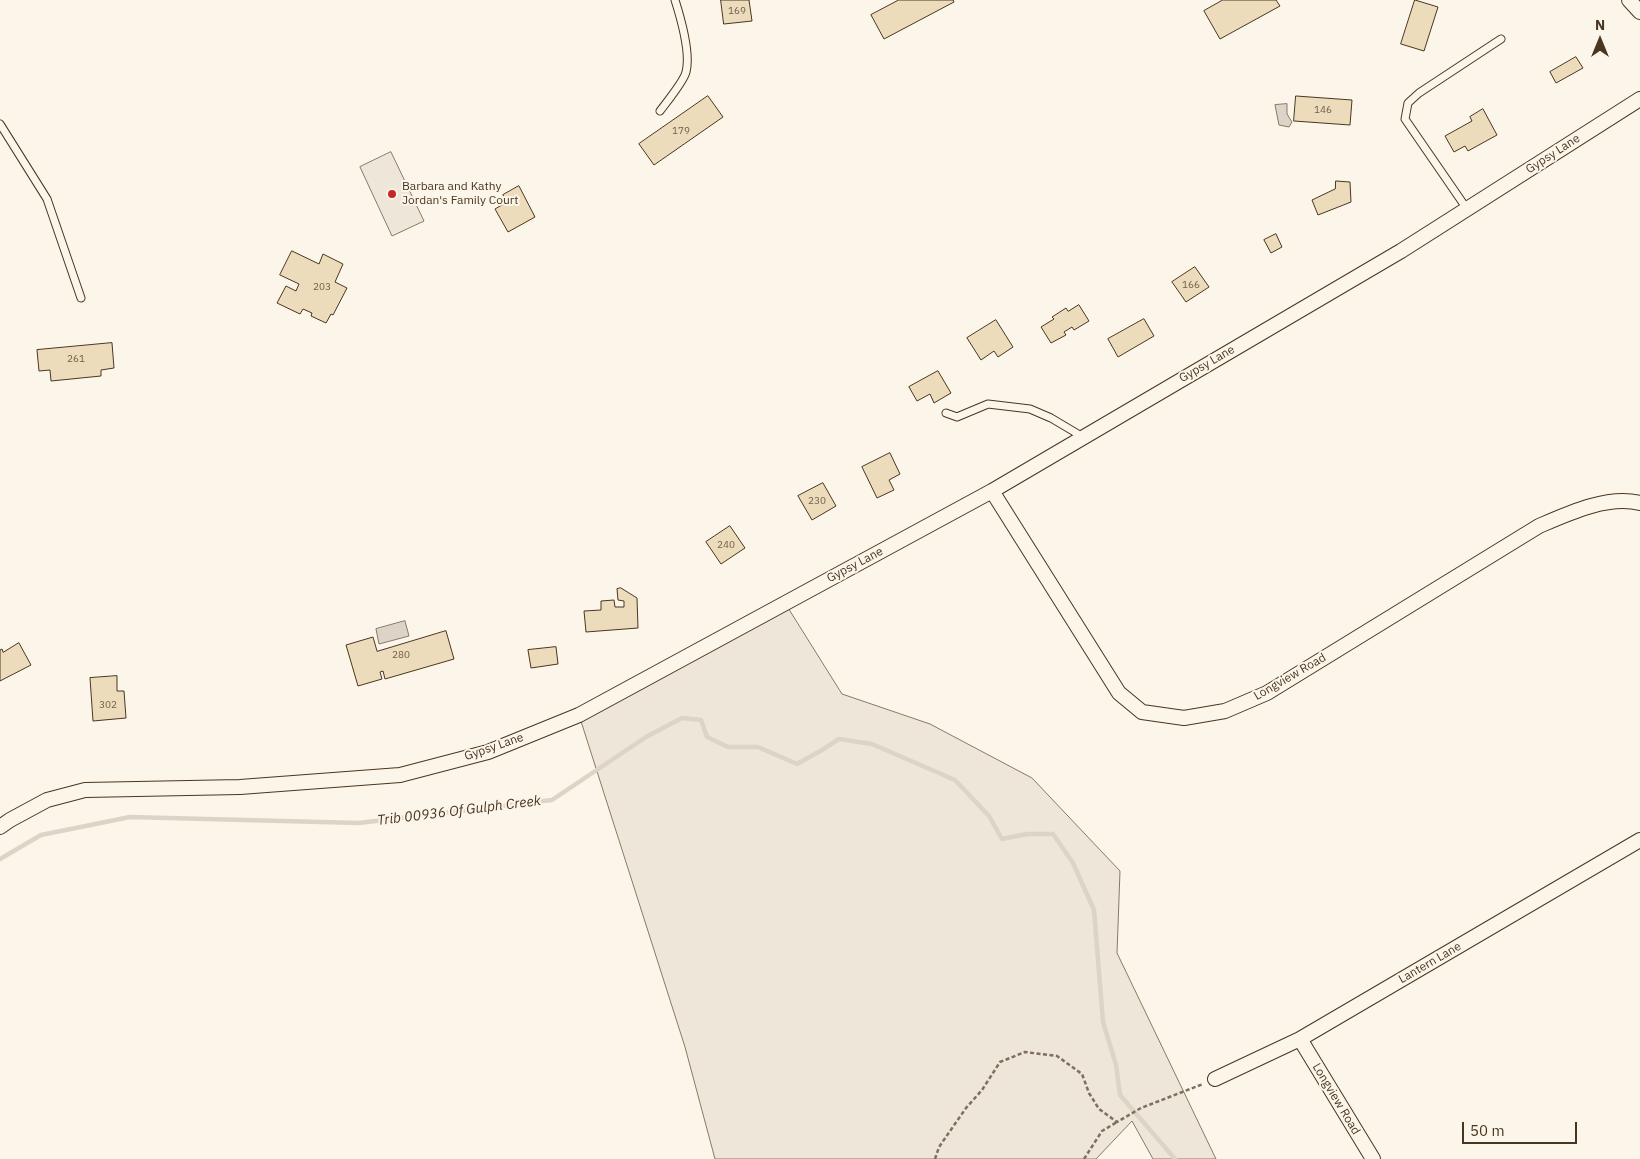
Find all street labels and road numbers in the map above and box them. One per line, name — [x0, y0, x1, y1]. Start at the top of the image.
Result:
street label: Gypsy Lane — [1523, 131, 1583, 177]
street label: Gypsy Lane — [1177, 342, 1237, 386]
street label: Gypsy Lane — [824, 544, 886, 586]
street label: Longview Road — [1251, 651, 1329, 703]
street label: Gypsy Lane — [463, 730, 525, 764]
street label: Lantern Lane — [1396, 939, 1464, 987]
street label: Longview Road — [1309, 1061, 1363, 1137]

